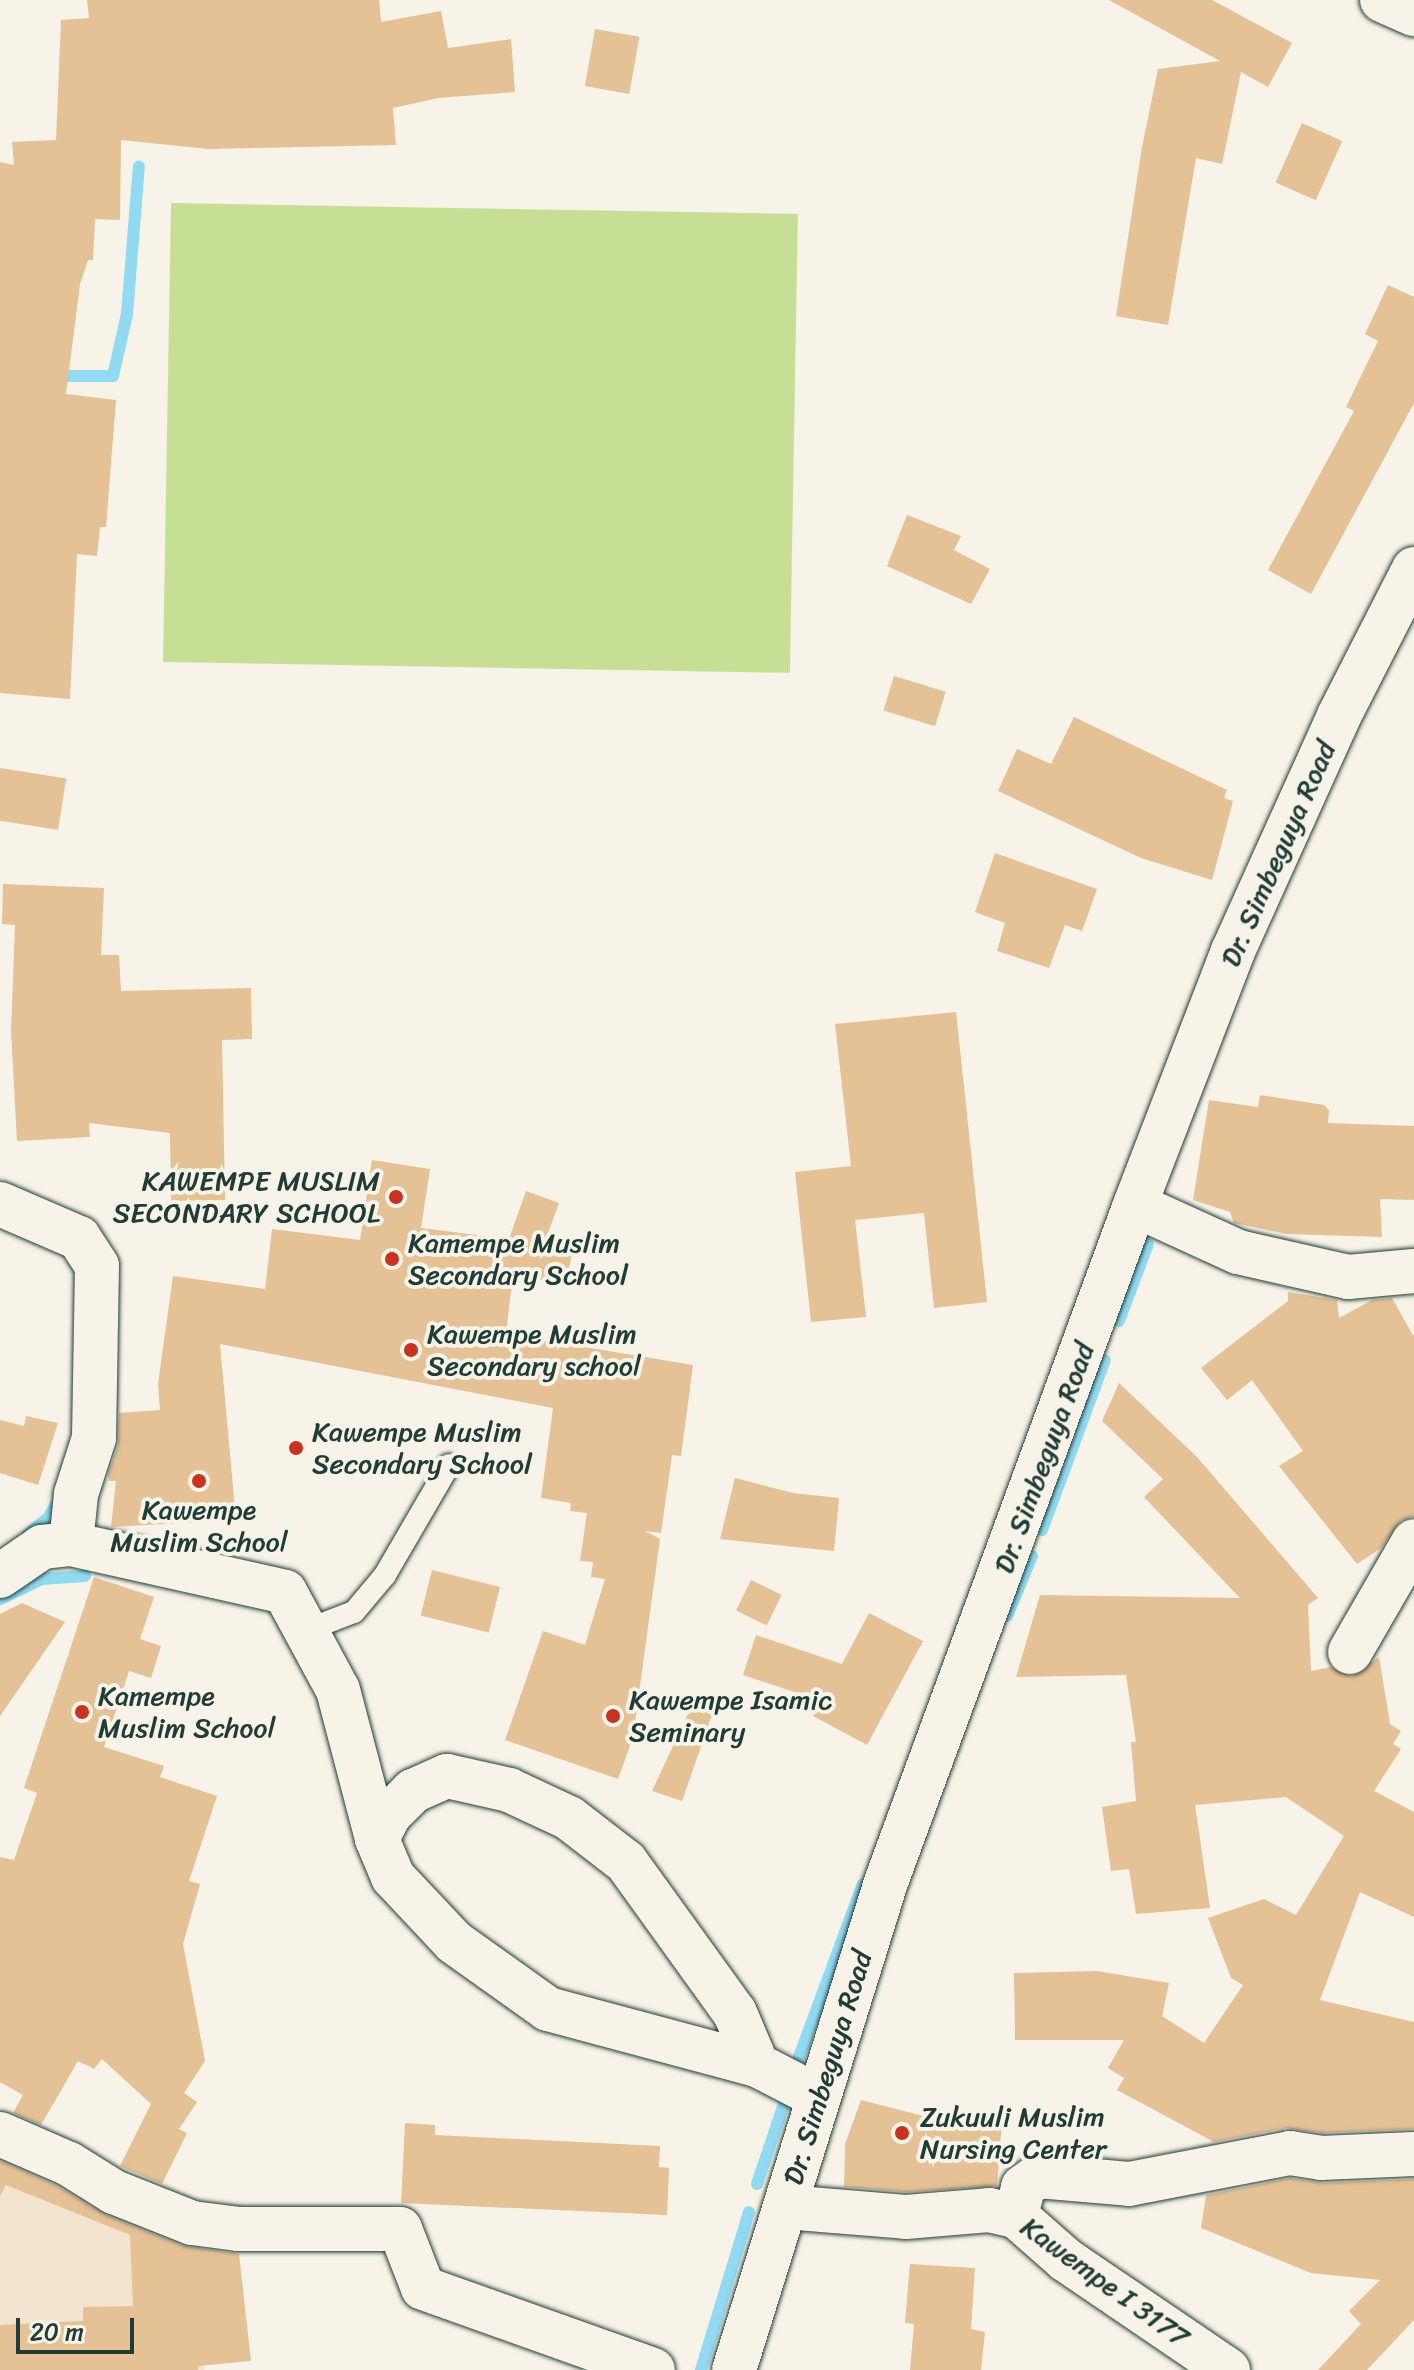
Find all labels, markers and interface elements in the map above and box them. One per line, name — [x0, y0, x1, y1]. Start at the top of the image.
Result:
street label: Dr. Simbeguya Road — [1213, 736, 1343, 972]
place label: KAWEMPE MUSLIM SECONDARY SCHOOL — [113, 1164, 380, 1230]
marker: KAWEMPE MUSLIM SECONDARY SCHOOL — [387, 1188, 405, 1206]
place label: Kamempe Muslim Secondary School — [408, 1226, 628, 1292]
marker: Kamempe Muslim Secondary School — [383, 1250, 401, 1268]
place label: Kawempe Muslim Secondary school — [427, 1317, 642, 1383]
street label: Dr. Simbeguya Road — [987, 1338, 1101, 1578]
marker: Kawempe Muslim Secondary school — [402, 1341, 420, 1359]
place label: Kawempe Muslim Secondary School — [312, 1415, 532, 1481]
marker: Kawempe Muslim Secondary School — [287, 1439, 305, 1457]
marker: Kawempe Muslim School — [190, 1472, 208, 1490]
place label: Kawempe Muslim School — [110, 1493, 288, 1559]
place label: Kamempe Muslim School — [98, 1679, 276, 1745]
place label: Kawempe Isamic Seminary — [629, 1683, 832, 1749]
marker: Kamempe Muslim School — [73, 1703, 91, 1721]
marker: Kawempe Isamic Seminary — [604, 1707, 622, 1725]
street label: Dr. Simbeguya Road — [776, 1947, 880, 2189]
place label: Zukuuli Muslim Nursing Center — [920, 2100, 1108, 2166]
marker: Zukuuli Muslim Nursing Center — [891, 2122, 913, 2144]
street label: Kawempe I 3177 — [1014, 2210, 1196, 2354]
scale bar — [20, 2302, 138, 2352]
text: 20 m — [30, 2311, 84, 2353]

